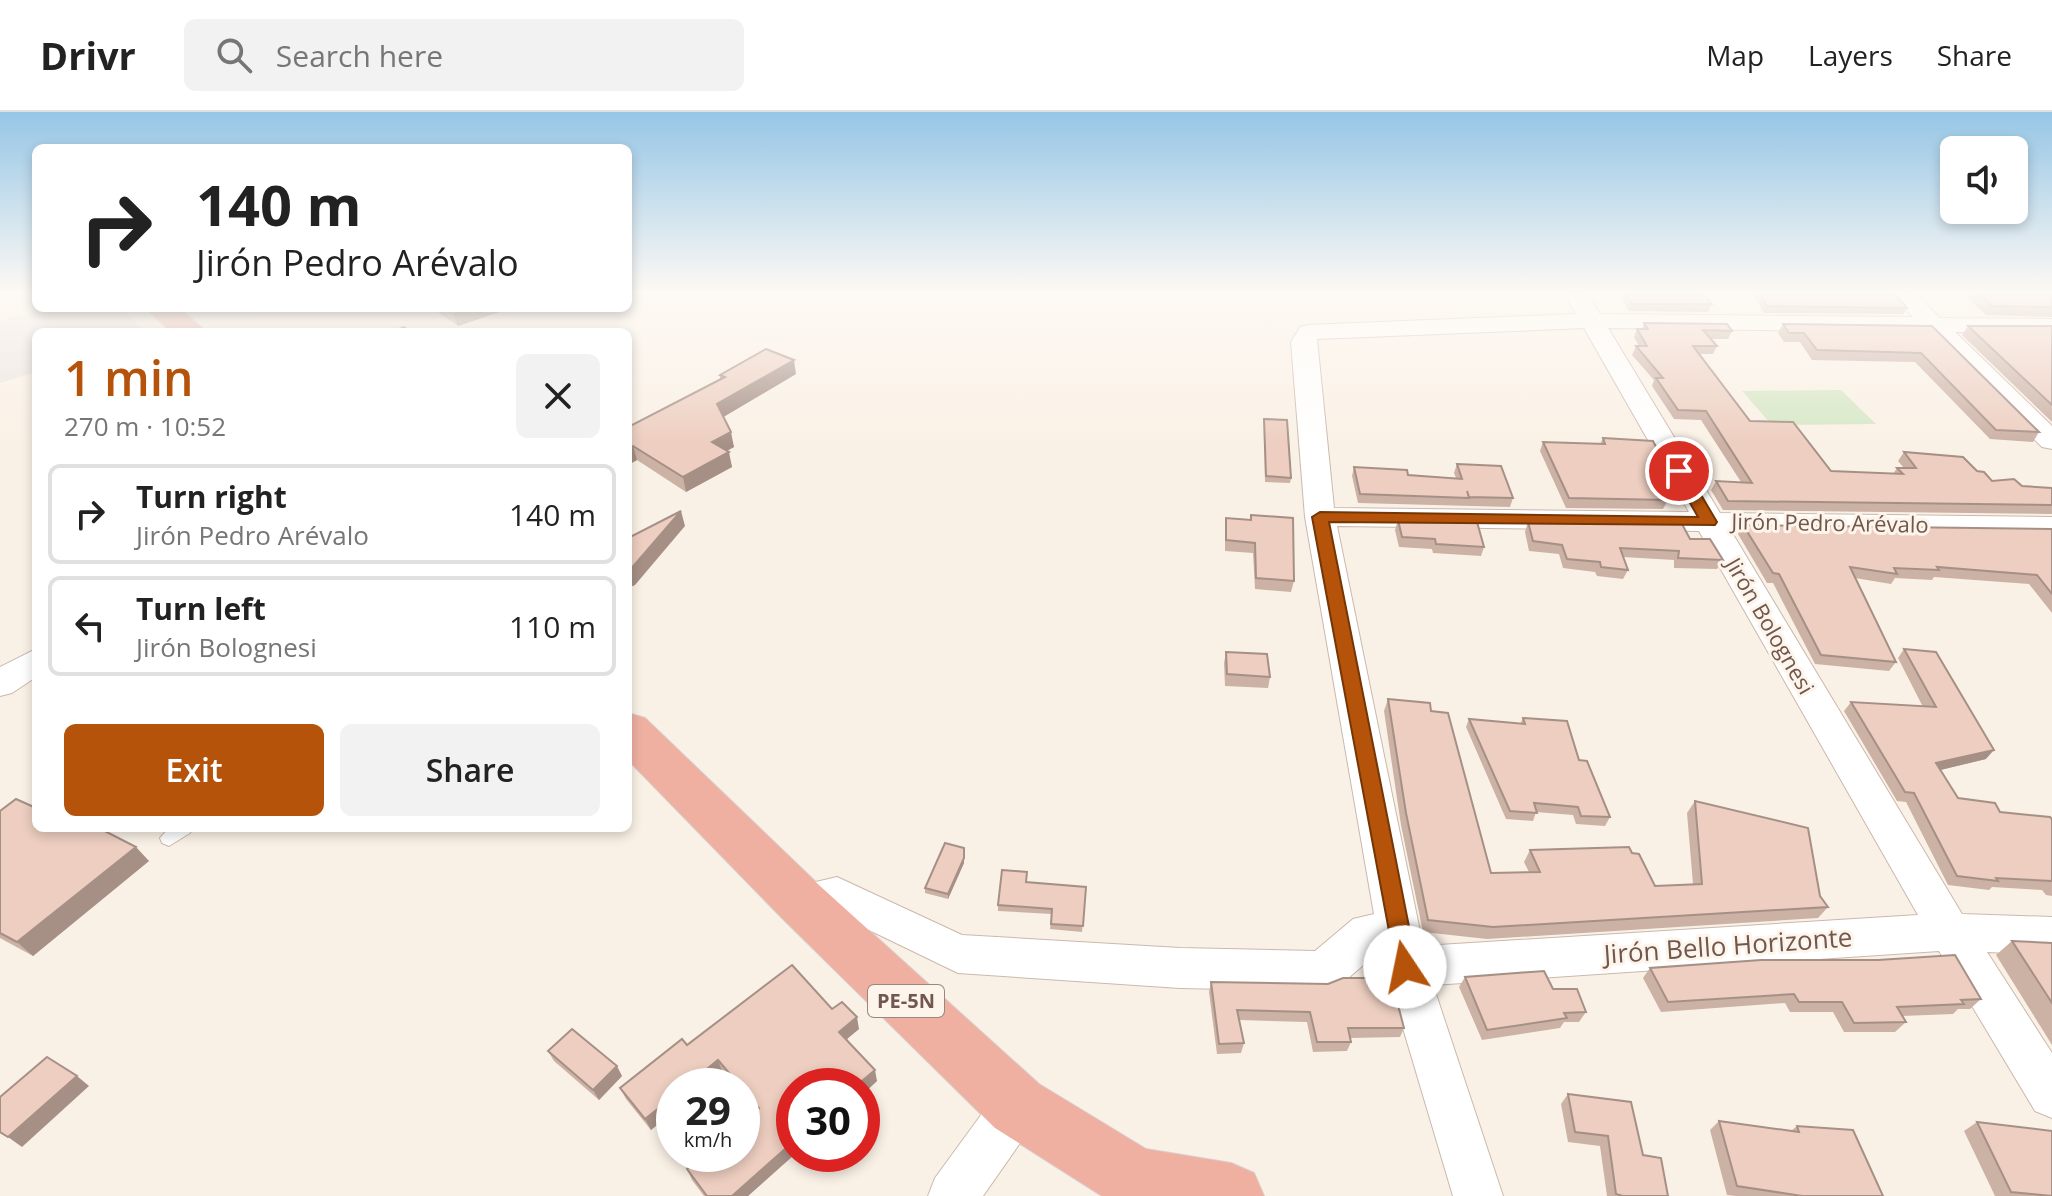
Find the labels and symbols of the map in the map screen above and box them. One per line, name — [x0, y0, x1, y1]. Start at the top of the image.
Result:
pin — [1645, 437, 1713, 505]
street label: Jirón Pedro Arévalo — [1729, 505, 1929, 539]
street label: Jirón Bolognesi — [1719, 550, 1822, 699]
street label: Jirón Bello Horizonte — [1599, 918, 1853, 972]
position arrow — [1363, 925, 1447, 1009]
road number: PE-5N — [868, 985, 944, 1017]
speed limit sign: 30 — [776, 1068, 880, 1172]

